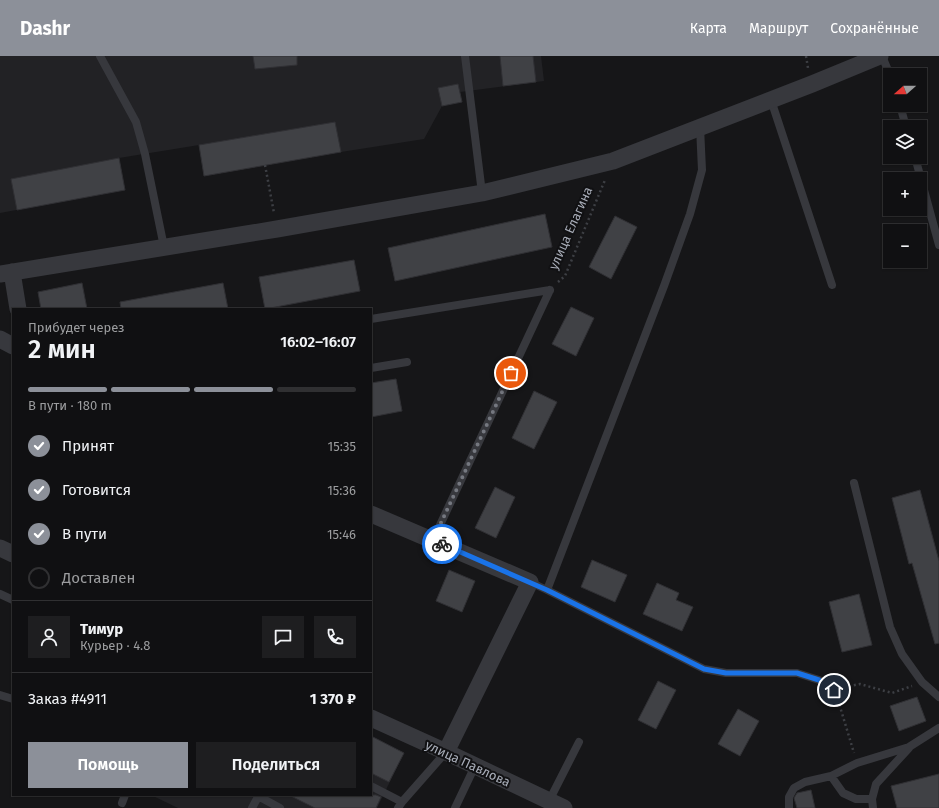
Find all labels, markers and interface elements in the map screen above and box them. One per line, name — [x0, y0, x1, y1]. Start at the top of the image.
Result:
text: Dashr — [20, 17, 70, 40]
text: Карта — [690, 20, 727, 37]
text: Маршрут — [749, 20, 808, 37]
text: Сохранённые — [830, 20, 919, 37]
north arrow — [883, 68, 927, 112]
map controls — [883, 68, 927, 268]
button: layers — [883, 120, 927, 164]
button: + — [883, 172, 927, 216]
street label: улица Елагина — [545, 184, 595, 272]
button: − — [883, 224, 927, 268]
text: Прибудет через — [28, 320, 125, 335]
text: 16:02–16:07 — [280, 333, 356, 351]
text: 2 мин — [28, 334, 96, 365]
pin — [494, 356, 528, 390]
icon: bag — [500, 362, 522, 384]
text: В пути · 180 m — [28, 398, 112, 413]
icon: check — [28, 435, 50, 457]
text: Принят — [62, 437, 114, 455]
text: 15:35 — [328, 439, 356, 454]
icon: check — [28, 479, 50, 501]
text: Готовится — [62, 481, 131, 499]
text: 15:36 — [327, 483, 356, 498]
icon: check — [28, 523, 50, 545]
courier — [422, 524, 462, 564]
text: В пути — [62, 525, 107, 543]
text: 15:46 — [327, 527, 356, 542]
icon: bike — [431, 533, 453, 555]
text: Доставлен — [62, 569, 135, 587]
button: person — [28, 616, 70, 658]
button: chat — [262, 616, 304, 658]
button: phone — [314, 616, 356, 658]
text: Тимур — [80, 620, 123, 638]
text: Курьер · 4.8 — [80, 638, 150, 653]
pin — [817, 673, 851, 707]
icon: home — [823, 679, 845, 701]
text: Заказ #4911 — [28, 690, 107, 708]
text: 1 370 ₽ — [310, 690, 356, 708]
street label: улица Павлова — [423, 737, 513, 790]
button: Помощь — [28, 742, 188, 788]
button: Поделиться — [196, 742, 356, 788]

